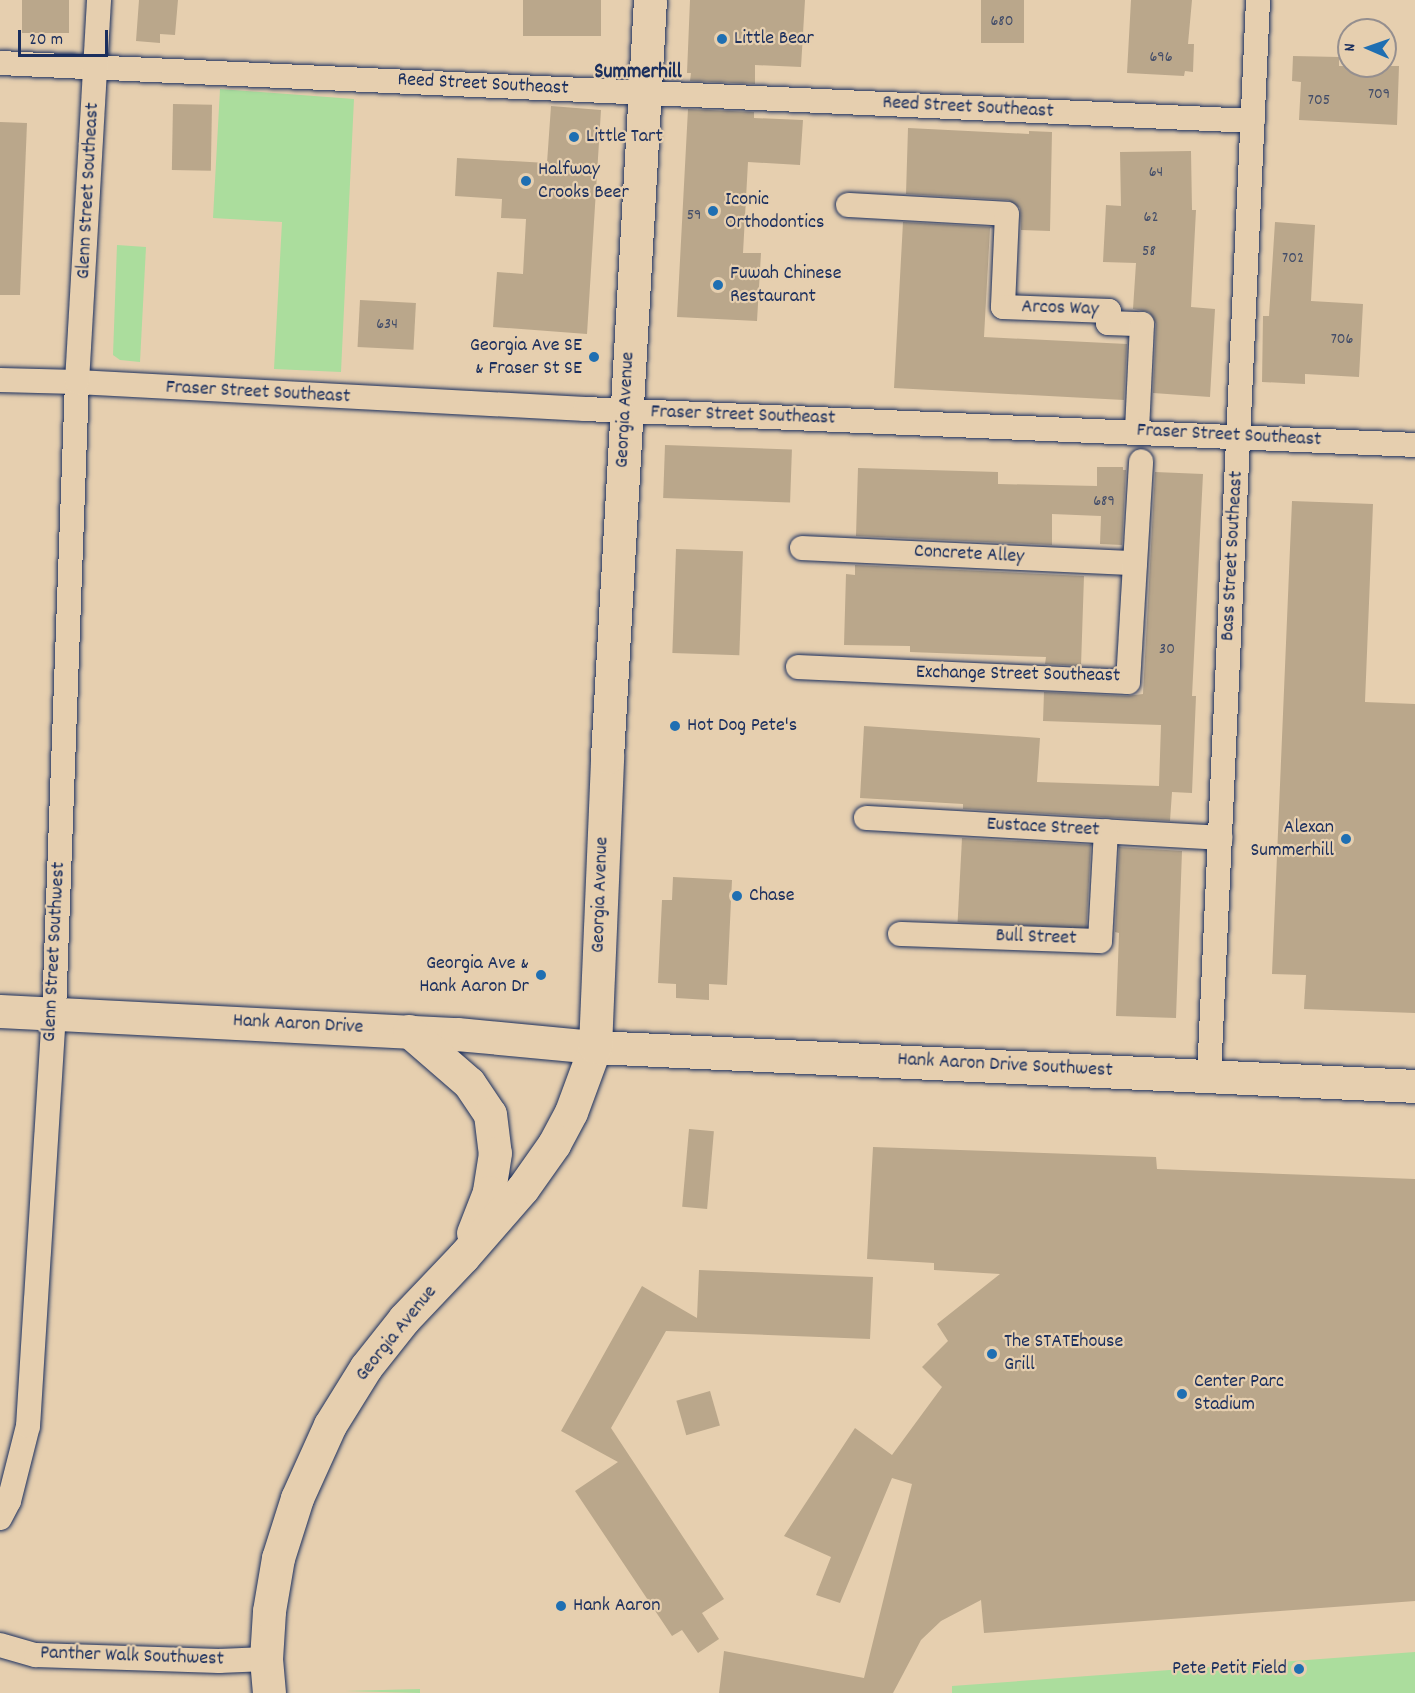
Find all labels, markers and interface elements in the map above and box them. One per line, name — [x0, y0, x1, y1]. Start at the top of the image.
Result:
house number: 680 — [991, 12, 1013, 32]
scale bar — [21, 18, 111, 56]
north arrow — [1337, 18, 1397, 78]
place label: Little Bear — [734, 27, 814, 51]
text: 20 m — [29, 28, 63, 53]
marker: Little Bear — [715, 32, 729, 46]
text: N — [1339, 43, 1362, 52]
house number: 696 — [1149, 48, 1173, 68]
district label: Summerhill — [594, 60, 682, 86]
street label: Reed Street Southeast — [397, 69, 569, 101]
house number: 709 — [1368, 85, 1390, 105]
house number: 705 — [1308, 91, 1330, 111]
street label: Reed Street Southeast — [882, 92, 1054, 124]
street label: Glenn Street Southeast — [72, 102, 106, 280]
place label: Little Tart — [586, 125, 663, 149]
marker: Little Tart — [567, 130, 581, 144]
place label: Halfway Crooks Beer — [538, 158, 629, 205]
house number: 64 — [1149, 163, 1163, 183]
marker: Halfway Crooks Beer — [519, 174, 533, 188]
place label: Iconic Orthodontics — [725, 188, 824, 235]
marker: Iconic Orthodontics — [706, 204, 720, 218]
house number: 59 — [687, 206, 701, 226]
house number: 62 — [1144, 208, 1158, 228]
house number: 58 — [1142, 242, 1156, 262]
house number: 702 — [1282, 249, 1304, 269]
place label: Fuwah Chinese Restaurant — [730, 262, 841, 309]
marker: Fuwah Chinese Restaurant — [711, 278, 725, 292]
street label: Arcos Way — [1021, 296, 1099, 322]
house number: 634 — [376, 315, 398, 335]
house number: 706 — [1331, 330, 1353, 350]
place label: Georgia Ave SE & Fraser St SE — [470, 334, 582, 381]
marker: Georgia Ave SE & Fraser St SE — [587, 350, 601, 364]
street label: Georgia Avenue — [611, 351, 641, 469]
street label: Fraser Street Southeast — [165, 376, 351, 410]
street label: Fraser Street Southeast — [650, 401, 836, 431]
street label: Fraser Street Southeast — [1136, 419, 1322, 453]
street label: Bass Street Southeast — [1217, 470, 1249, 642]
house number: 689 — [1093, 492, 1115, 512]
street label: Concrete Alley — [913, 540, 1025, 570]
house number: 30 — [1159, 640, 1175, 660]
street label: Exchange Street Southeast — [916, 661, 1120, 689]
place label: Hot Dog Pete's — [687, 714, 797, 738]
marker: Hot Dog Pete's — [668, 719, 682, 733]
street label: Eustace Street — [986, 813, 1100, 843]
place label: Alexan Summerhill — [1251, 816, 1334, 863]
marker: Alexan Summerhill — [1339, 832, 1353, 846]
street label: Georgia Avenue — [587, 836, 615, 954]
street label: Glenn Street Southwest — [38, 861, 72, 1043]
place label: Chase — [749, 884, 795, 908]
marker: Chase — [730, 889, 744, 903]
street label: Bull Street — [995, 925, 1077, 951]
place label: Georgia Ave & Hank Aaron Dr — [419, 952, 529, 999]
marker: Georgia Ave & Hank Aaron Dr — [534, 968, 548, 982]
street label: Hank Aaron Drive — [232, 1010, 364, 1040]
street label: Hank Aaron Drive Southwest — [897, 1048, 1113, 1084]
street label: Georgia Avenue — [351, 1281, 443, 1387]
place label: The STATEhouse Grill — [1004, 1330, 1123, 1377]
marker: The STATEhouse Grill — [985, 1347, 999, 1361]
place label: Center Parc Stadium — [1194, 1370, 1284, 1417]
marker: Center Parc Stadium — [1175, 1387, 1189, 1401]
place label: Hank Aaron — [573, 1594, 660, 1618]
marker: Hank Aaron — [554, 1599, 568, 1613]
street label: Panther Walk Southwest — [40, 1642, 224, 1672]
place label: Pete Petit Field — [1172, 1657, 1287, 1681]
marker: Pete Petit Field — [1292, 1662, 1306, 1676]

